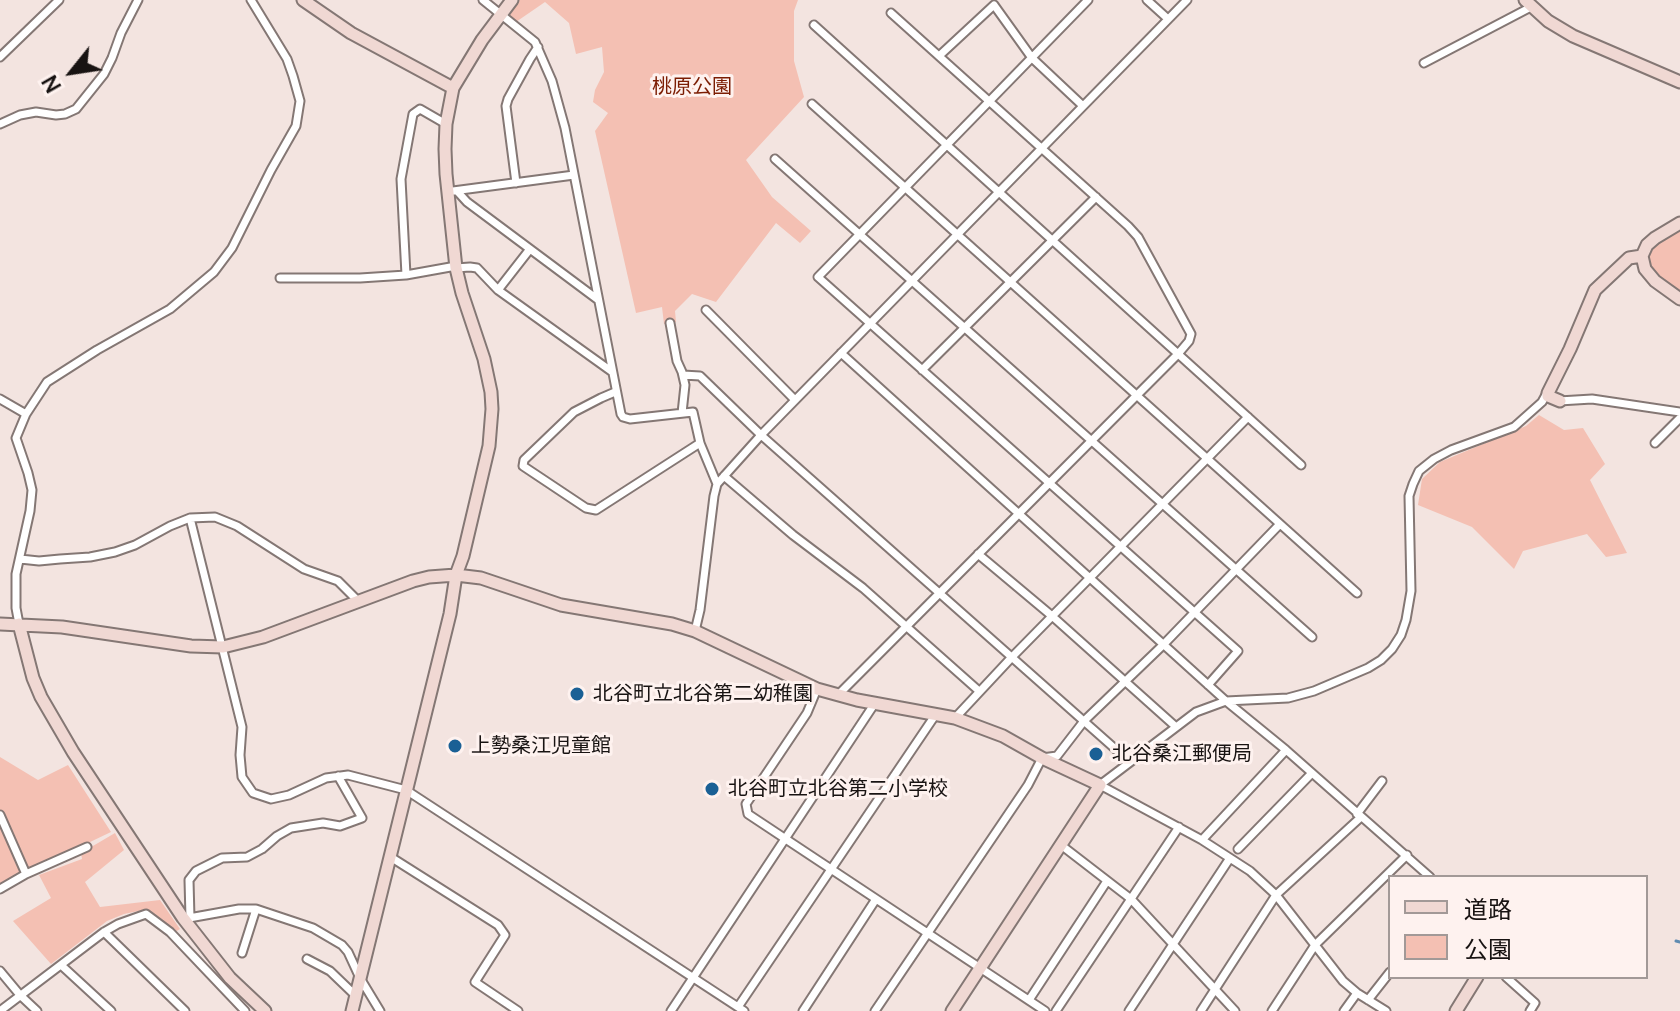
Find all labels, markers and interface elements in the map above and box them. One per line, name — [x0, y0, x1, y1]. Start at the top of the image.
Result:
north arrow — [32, 32, 112, 112]
text: N — [34, 70, 68, 98]
park label: 桃原公園 — [652, 75, 732, 99]
place label: 北谷町立北谷第二幼稚園 — [593, 682, 813, 706]
marker: 北谷町立北谷第二幼稚園 — [568, 685, 586, 703]
place label: 上勢桑江児童館 — [471, 734, 611, 758]
marker: 上勢桑江児童館 — [446, 737, 464, 755]
place label: 北谷桑江郵便局 — [1112, 742, 1252, 766]
marker: 北谷桑江郵便局 — [1087, 745, 1105, 763]
place label: 北谷町立北谷第二小学校 — [728, 777, 948, 801]
marker: 北谷町立北谷第二小学校 — [703, 780, 721, 798]
legend — [1388, 875, 1648, 979]
text: 道路 — [1464, 892, 1512, 925]
text: 公園 — [1464, 932, 1512, 965]

